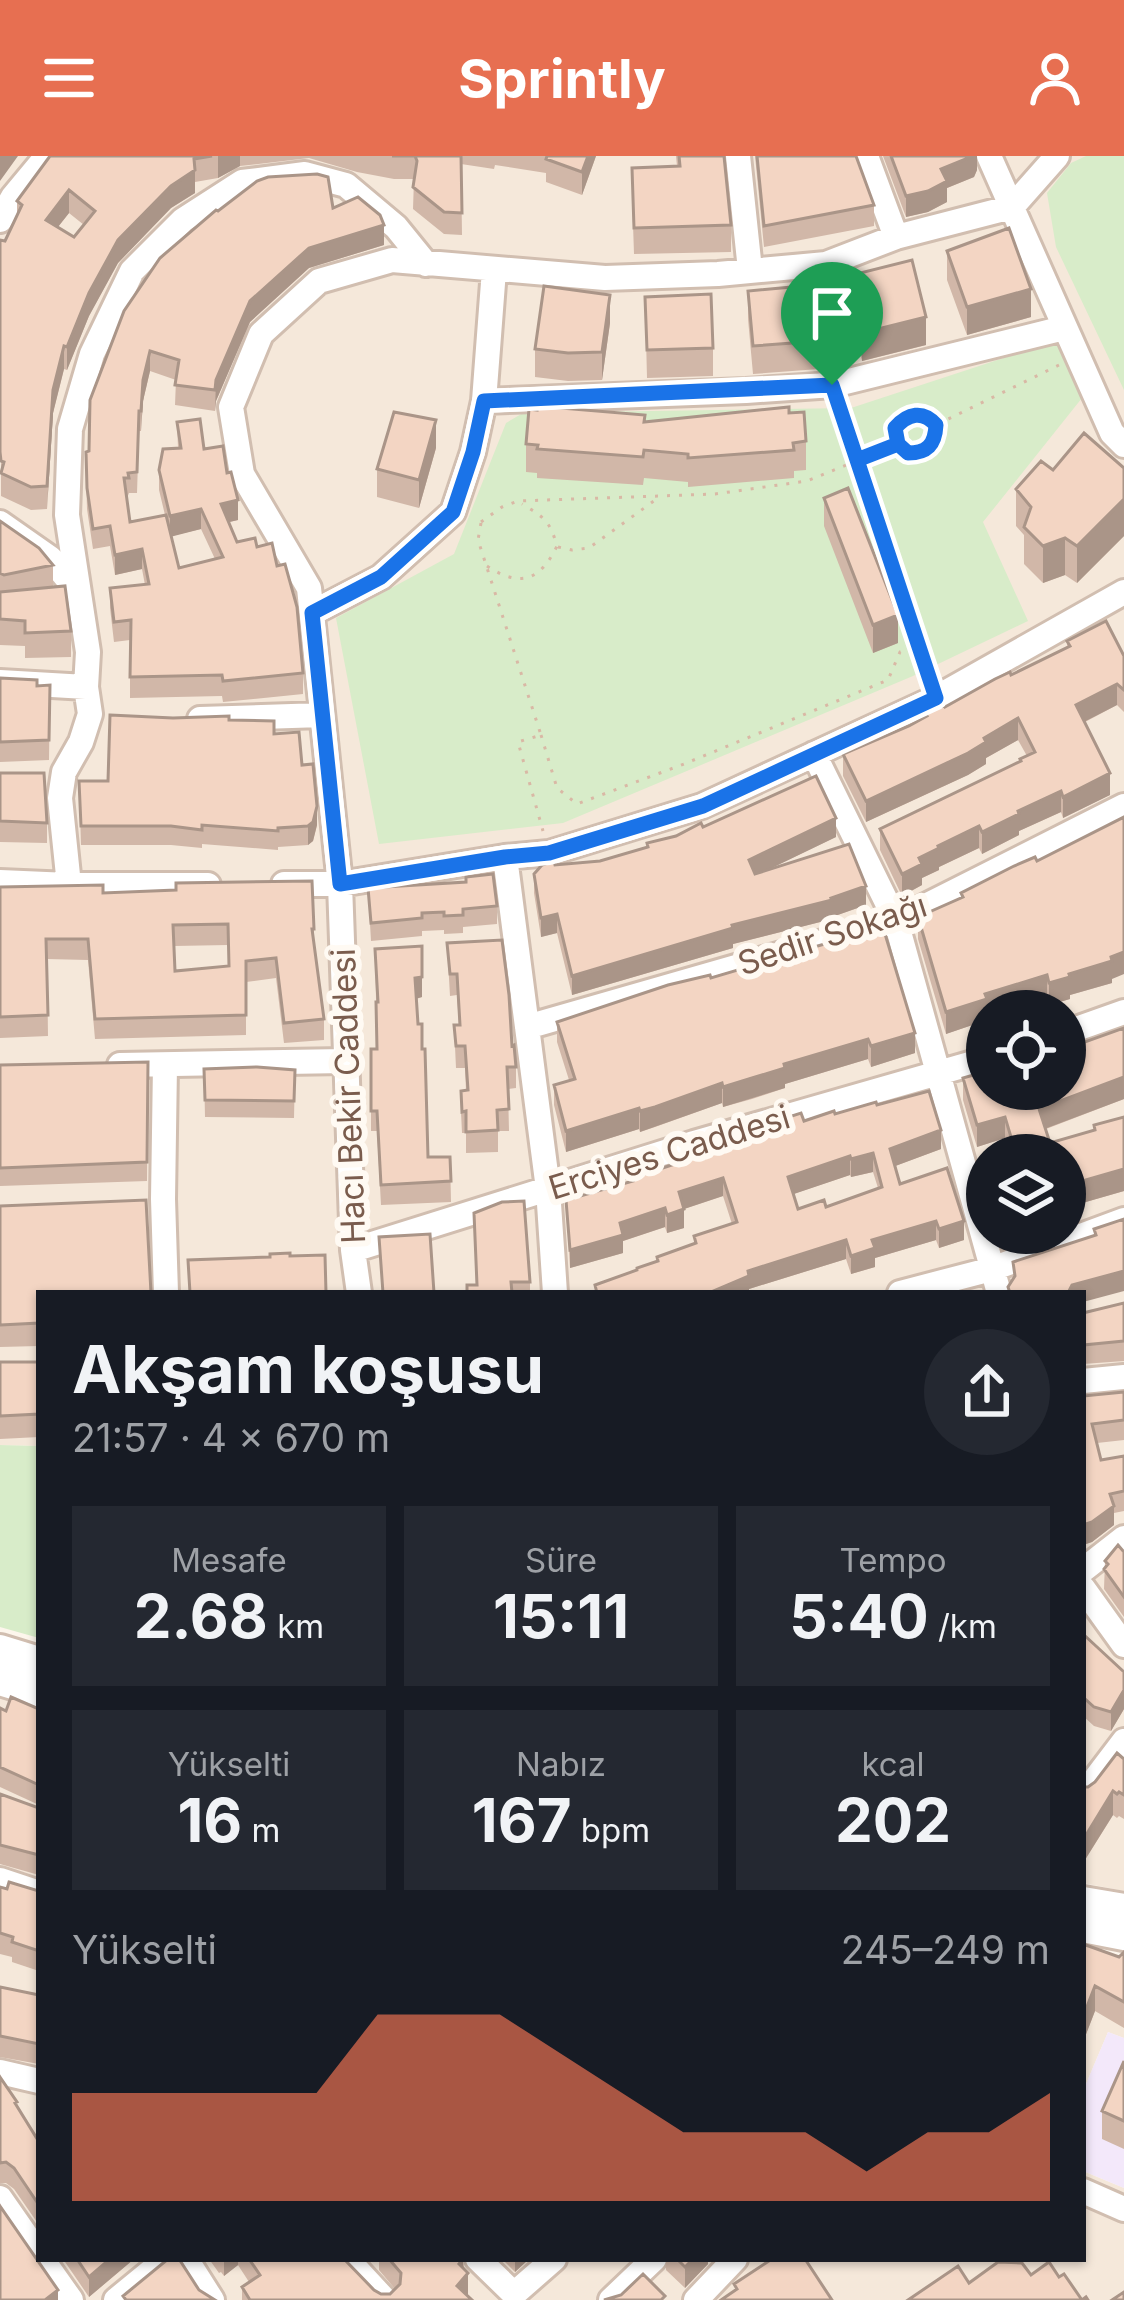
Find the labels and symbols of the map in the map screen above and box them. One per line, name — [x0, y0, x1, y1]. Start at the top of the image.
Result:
pin — [781, 262, 883, 385]
street label: Sedir Sokağı — [733, 885, 931, 983]
street label: Hacı Bekir Caddesi — [323, 948, 373, 1244]
street label: Erciyes Caddesi — [544, 1096, 794, 1208]

